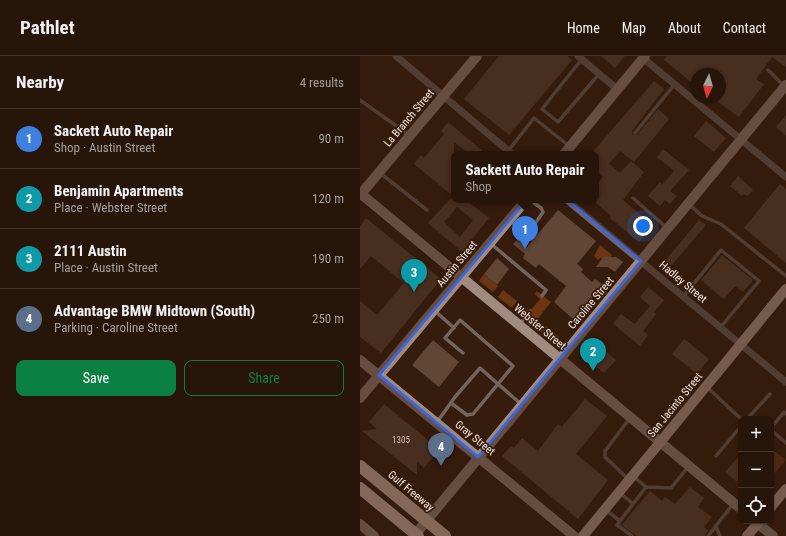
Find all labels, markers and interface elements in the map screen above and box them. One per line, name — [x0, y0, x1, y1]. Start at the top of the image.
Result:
text: Pathlet — [20, 16, 75, 39]
text: Home — [567, 20, 600, 36]
text: Map — [622, 20, 646, 36]
text: About — [668, 20, 701, 36]
text: Contact — [723, 20, 766, 36]
north arrow — [690, 68, 726, 104]
text: Nearby — [16, 72, 64, 92]
text: 4 results — [300, 75, 344, 90]
street label: La Branch Street — [381, 86, 437, 150]
text: Sackett Auto Repair — [54, 122, 173, 140]
text: 1 — [26, 131, 32, 146]
text: 90 m — [318, 131, 344, 146]
text: Shop · Austin Street — [54, 140, 155, 155]
popup — [451, 151, 599, 203]
text: Sackett Auto Repair — [465, 161, 585, 179]
text: Shop — [465, 179, 491, 194]
text: Benjamin Apartments — [54, 182, 184, 200]
text: 2 — [26, 191, 32, 206]
text: 120 m — [312, 191, 344, 206]
text: Place · Webster Street — [54, 200, 167, 215]
pin: 1 — [512, 216, 538, 249]
your location — [633, 216, 653, 236]
street label: Austin Street — [434, 238, 480, 290]
text: 2111 Austin — [54, 242, 127, 260]
text: 3 — [26, 251, 32, 266]
text: 190 m — [312, 251, 344, 266]
street label: Hadley Street — [657, 258, 709, 306]
pin: 3 — [401, 259, 427, 292]
text: Place · Austin Street — [54, 260, 158, 275]
street label: Caroline Street — [565, 274, 617, 332]
street label: Webster Street — [511, 301, 569, 353]
text: Advantage BMW Midtown (South) — [54, 302, 255, 320]
text: 4 — [26, 311, 32, 326]
text: 250 m — [312, 311, 344, 326]
text: Parking · Caroline Street — [54, 320, 178, 335]
pin: 2 — [580, 338, 606, 371]
button: Save — [16, 360, 176, 396]
button: Share — [184, 360, 344, 396]
street label: San Jacinto Street — [645, 370, 705, 440]
map controls — [738, 416, 774, 524]
button: + — [738, 416, 774, 452]
street label: Gray Street — [452, 418, 498, 458]
pin: 4 — [428, 433, 454, 466]
house number: 1305 — [392, 435, 410, 445]
button: − — [738, 452, 774, 488]
street label: Gulf Freeway — [385, 468, 437, 514]
button: locate — [738, 488, 774, 524]

